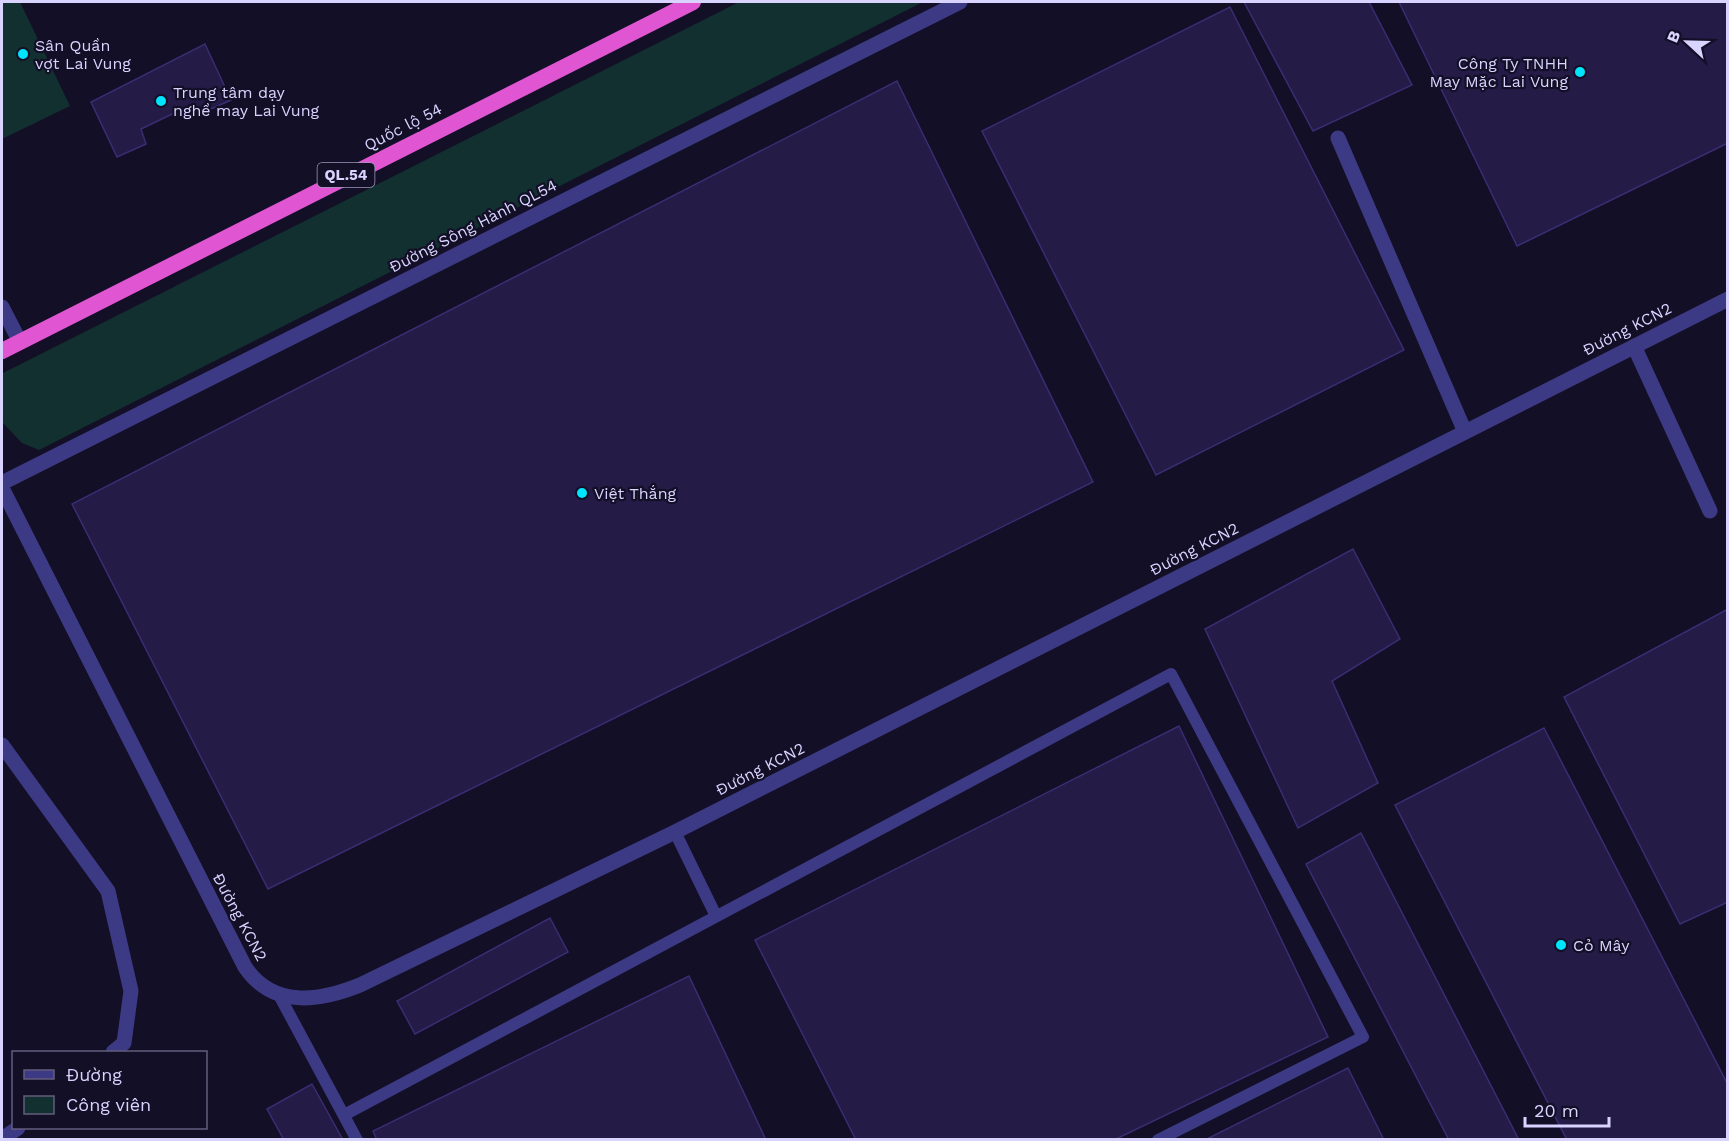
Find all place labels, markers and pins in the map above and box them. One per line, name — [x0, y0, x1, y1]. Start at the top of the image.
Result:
place label: Sân Quần vợt Lai Vung — [35, 36, 131, 73]
marker: Sân Quần vợt Lai Vung — [16, 47, 30, 61]
place label: Công Ty TNHH May Mặc Lai Vung — [1430, 54, 1568, 91]
marker: Công Ty TNHH May Mặc Lai Vung — [1573, 65, 1587, 79]
place label: Trung tâm dạy nghề may Lai Vung — [173, 83, 320, 120]
marker: Trung tâm dạy nghề may Lai Vung — [154, 94, 168, 108]
place label: Việt Thắng — [594, 484, 677, 503]
marker: Việt Thắng — [575, 486, 589, 500]
place label: Cỏ Mây — [1573, 936, 1630, 955]
marker: Cỏ Mây — [1554, 938, 1568, 952]

